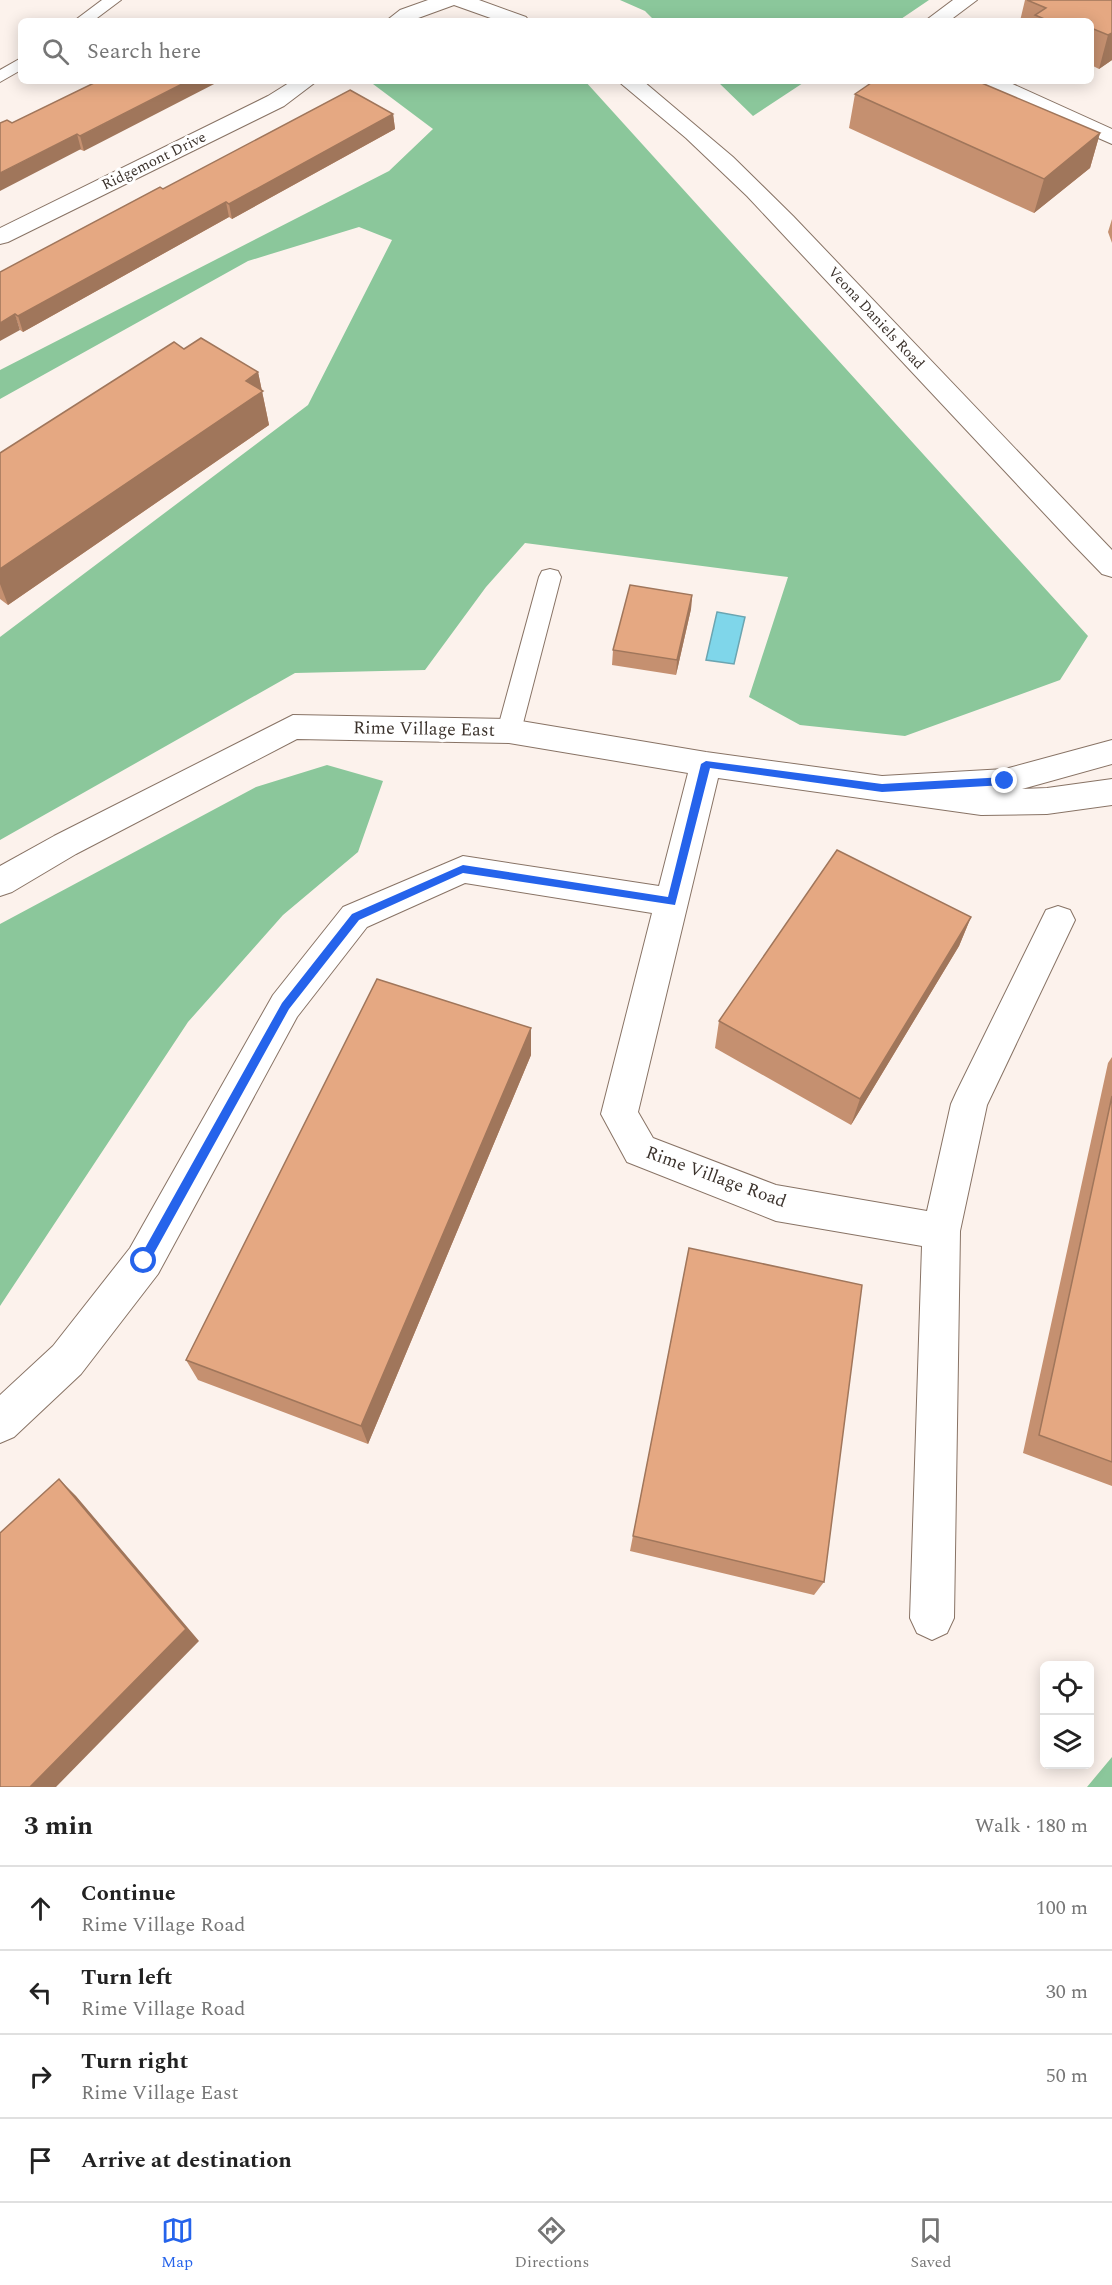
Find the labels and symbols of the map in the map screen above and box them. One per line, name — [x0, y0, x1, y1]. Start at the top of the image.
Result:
street label: Ridgemont Drive — [98, 126, 210, 196]
street label: Veona Daniels Road — [822, 261, 930, 375]
street label: Rime Village East — [353, 714, 495, 744]
route end — [991, 767, 1017, 793]
street label: Rime Village Road — [642, 1139, 790, 1215]
route start — [130, 1247, 156, 1273]

